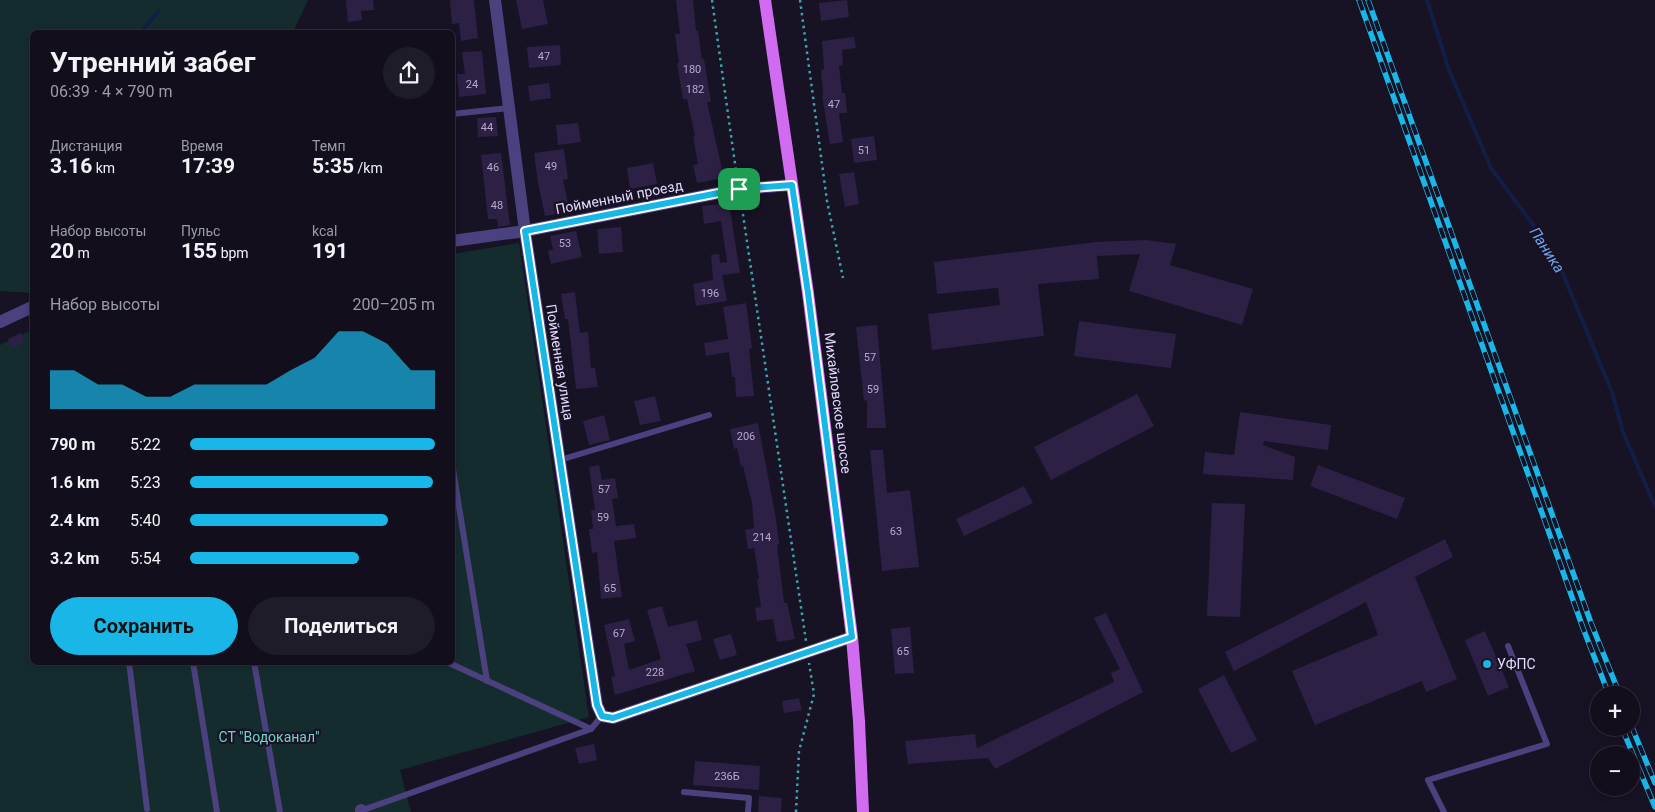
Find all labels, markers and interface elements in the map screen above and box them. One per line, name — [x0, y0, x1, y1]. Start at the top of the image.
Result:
text: Утренний забег — [50, 46, 255, 79]
button: share — [383, 47, 435, 99]
house number: 47 — [538, 50, 550, 63]
house number: 180 — [683, 63, 701, 76]
house number: 24 — [466, 78, 478, 91]
text: 06:39 · 4 × 790 m — [50, 82, 172, 101]
house number: 182 — [686, 83, 704, 96]
house number: 47 — [828, 98, 840, 111]
house number: 44 — [481, 121, 493, 134]
text: Дистанция — [50, 138, 122, 154]
text: Время — [181, 138, 223, 154]
text: Темп — [312, 138, 346, 154]
house number: 51 — [858, 144, 870, 157]
text: 3.16 — [50, 154, 92, 178]
text: 17:39 — [181, 154, 235, 178]
text: 5:35 — [312, 154, 354, 178]
text: km — [92, 160, 115, 176]
text: /km — [354, 160, 383, 176]
house number: 49 — [545, 160, 557, 173]
house number: 46 — [487, 161, 499, 174]
pin — [718, 168, 760, 210]
icon: arrive — [725, 175, 753, 203]
street label: Пойменный проезд — [554, 177, 685, 217]
house number: 48 — [491, 199, 503, 212]
text: Набор высоты — [50, 223, 146, 239]
text: Пульс — [181, 223, 220, 239]
text: kcal — [312, 223, 337, 239]
water label: Паника — [1526, 224, 1568, 276]
house number: 53 — [559, 237, 571, 250]
text: 20 — [50, 239, 74, 263]
text: 155 — [181, 239, 217, 263]
text: 191 — [312, 239, 348, 263]
text: m — [74, 245, 90, 261]
text: bpm — [217, 245, 249, 261]
house number: 196 — [701, 287, 719, 300]
text: Набор высоты — [50, 295, 160, 314]
text: 200–205 m — [353, 295, 435, 314]
street label: Пойменная улица — [543, 303, 577, 421]
street label: Михайловское шоссе — [821, 332, 855, 474]
house number: 57 — [864, 351, 876, 364]
house number: 59 — [867, 383, 879, 396]
house number: 206 — [737, 430, 755, 443]
text: 790 m — [50, 435, 95, 454]
text: 5:22 — [130, 435, 161, 454]
text: 1.6 km — [50, 473, 99, 492]
text: 5:23 — [130, 473, 161, 492]
house number: 57 — [598, 483, 610, 496]
text: 2.4 km — [50, 511, 99, 530]
text: 5:40 — [130, 511, 161, 530]
house number: 59 — [597, 511, 609, 524]
house number: 63 — [890, 525, 902, 538]
house number: 214 — [753, 531, 771, 544]
text: 3.2 km — [50, 549, 99, 568]
text: 5:54 — [130, 549, 161, 568]
house number: 65 — [604, 582, 616, 595]
button: Сохранить — [50, 597, 238, 655]
button: Поделиться — [248, 597, 435, 655]
house number: 67 — [613, 627, 625, 640]
house number: 65 — [897, 645, 909, 658]
place label: УФПС — [1497, 656, 1536, 672]
marker: УФПС — [1481, 658, 1493, 670]
house number: 228 — [646, 666, 664, 679]
map controls — [1590, 686, 1640, 796]
button: + — [1590, 686, 1640, 736]
park label: СТ "Водоканал" — [218, 729, 320, 745]
button: − — [1590, 746, 1640, 796]
house number: 236Б — [714, 770, 740, 783]

